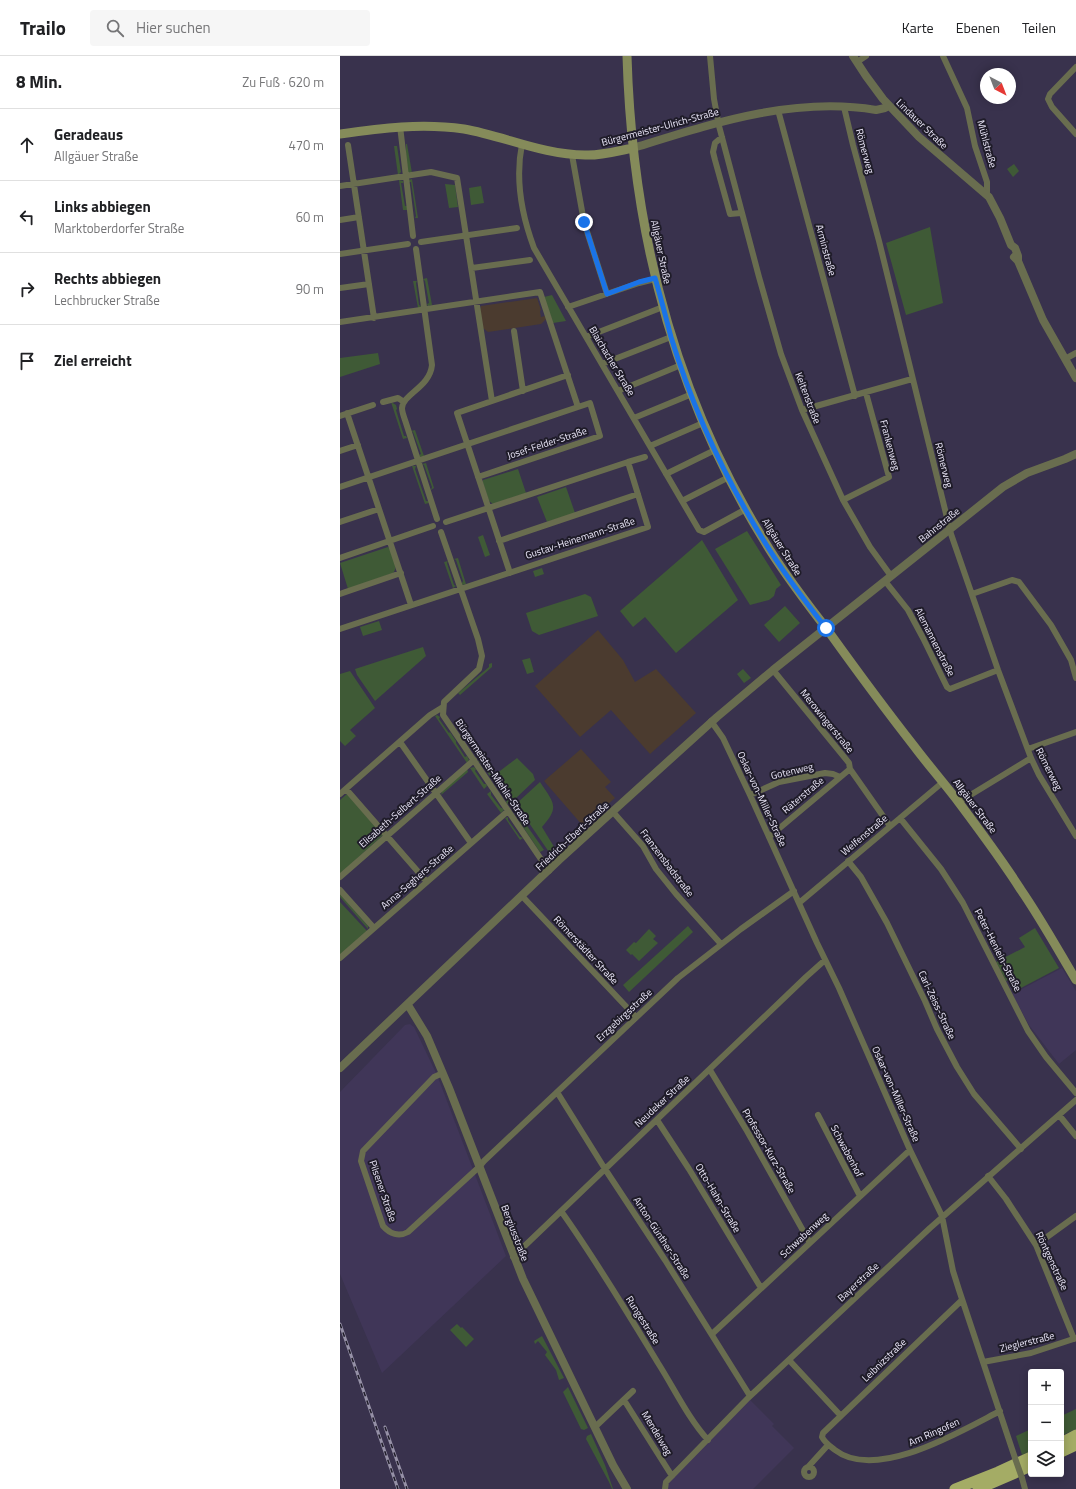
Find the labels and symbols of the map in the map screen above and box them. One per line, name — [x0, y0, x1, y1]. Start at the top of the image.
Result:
north arrow — [980, 68, 1016, 104]
street label: Lindauer Straße — [893, 95, 951, 153]
street label: Bürgermeister-Ulrich-Straße — [600, 104, 720, 150]
street label: Mühlstraße — [973, 118, 1001, 170]
street label: Römerweg — [852, 127, 878, 175]
route end — [575, 213, 593, 231]
street label: Allgäuer Straße — [647, 219, 675, 285]
street label: Arminstraße — [812, 223, 840, 277]
street label: Blaichacher Straße — [585, 323, 639, 399]
street label: Keltenstraße — [791, 370, 825, 426]
street label: Frankenweg — [876, 418, 904, 472]
street label: Josef-Felder-Straße — [505, 423, 589, 463]
street label: Römerweg — [931, 441, 957, 489]
street label: Bahnstraße — [915, 504, 963, 546]
street label: Gustav-Heinemann-Straße — [523, 513, 637, 563]
street label: Allgäuer Straße — [758, 516, 806, 578]
street label: Alemannenstraße — [911, 605, 959, 679]
route start — [817, 619, 835, 637]
street label: Merowingerstraße — [797, 686, 857, 756]
street label: Bürgermeister-Miehle-Straße — [452, 716, 534, 828]
street label: Römerweg — [1032, 745, 1066, 793]
street label: Oskar-von-Miller-Straße — [733, 749, 791, 849]
street label: Gotenweg — [769, 759, 815, 783]
street label: Elisabeth-Selbert-Straße — [355, 771, 445, 851]
street label: Räterstraße — [779, 773, 827, 817]
street label: Allgäuer Straße — [949, 776, 1001, 836]
street label: Friedrich-Ebert-Straße — [532, 798, 612, 874]
street label: Welfenstraße — [837, 811, 891, 859]
street label: Franzensbadstraße — [636, 826, 698, 900]
street label: Anna-Seghers-Straße — [377, 841, 457, 913]
street label: Peter-Henlein-Straße — [971, 906, 1025, 994]
street label: Römerstädter Straße — [550, 912, 622, 988]
street label: Carl-Zeiss-Straße — [915, 968, 959, 1042]
street label: Erzgebirgsstraße — [593, 985, 655, 1045]
street label: Oskar-von-Miller-Straße — [868, 1044, 924, 1144]
street label: Neudeker Straße — [631, 1071, 693, 1131]
street label: Professor-Kurz-Straße — [739, 1106, 799, 1196]
street label: Schwabenhof — [827, 1122, 867, 1180]
street label: Pilsener Straße — [365, 1158, 401, 1224]
street label: Otto-Hahn-Straße — [691, 1161, 745, 1235]
street label: Anton-Günther-Straße — [630, 1194, 694, 1282]
street label: Bergiusstraße — [497, 1203, 533, 1263]
street label: Schwabenweg — [777, 1209, 831, 1261]
street label: Röntgenstraße — [1032, 1229, 1072, 1293]
street label: Bayerstraße — [834, 1259, 882, 1305]
street label: Rungestraße — [622, 1293, 664, 1347]
street label: Zieglerstraße — [998, 1328, 1056, 1356]
street label: Leibnizstraße — [858, 1335, 910, 1385]
street label: Mendelweg — [638, 1408, 676, 1458]
street label: Am Ringofen — [906, 1414, 962, 1450]

